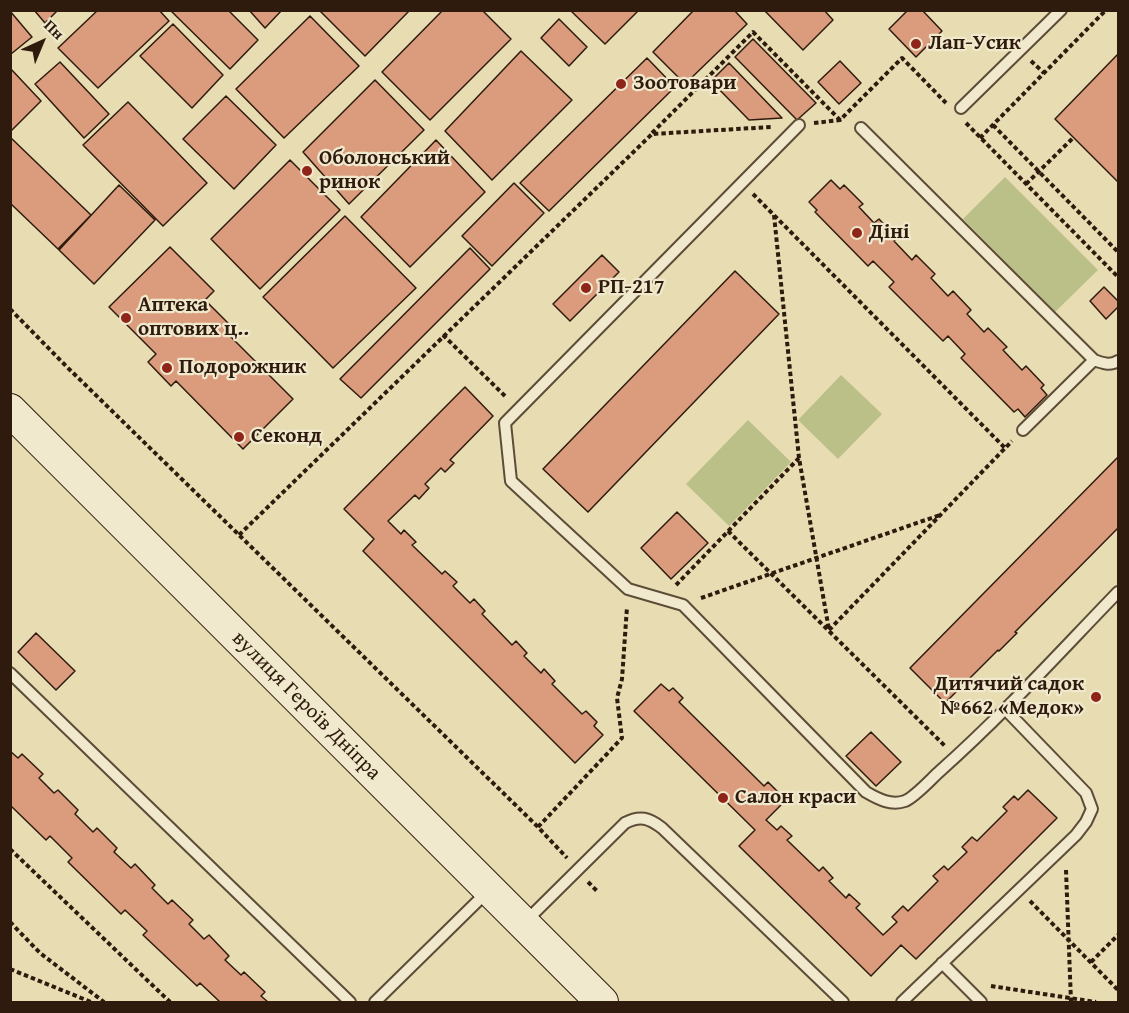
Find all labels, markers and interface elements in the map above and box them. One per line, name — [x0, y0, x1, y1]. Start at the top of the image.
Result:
north arrow — [12, 12, 72, 72]
text: Пн — [39, 13, 70, 45]
place label: Лап-Усик — [928, 31, 1021, 57]
marker: Лап-Усик — [909, 37, 923, 51]
place label: Зоотовари — [633, 71, 736, 97]
marker: Зоотовари — [614, 77, 628, 91]
place label: Оболонський ринок — [319, 146, 450, 196]
marker: Оболонський ринок — [300, 164, 314, 178]
place label: Діні — [869, 220, 910, 246]
marker: Діні — [850, 226, 864, 240]
place label: РП-217 — [598, 275, 665, 301]
marker: РП-217 — [579, 281, 593, 295]
place label: Аптека оптових ц‥ — [138, 293, 249, 343]
marker: Аптека оптових ц‥ — [119, 311, 133, 325]
place label: Подорожник — [179, 355, 306, 381]
marker: Подорожник — [160, 361, 174, 375]
place label: Секонд — [251, 424, 322, 450]
marker: Секонд — [232, 430, 246, 444]
street label: вулиця Героїв Дніпра — [226, 626, 386, 786]
place label: Дитячий садок №662 «Медок» — [934, 672, 1084, 722]
marker: Дитячий садок №662 «Медок» — [1089, 690, 1103, 704]
place label: Салон краси — [735, 785, 856, 811]
marker: Салон краси — [716, 791, 730, 805]

